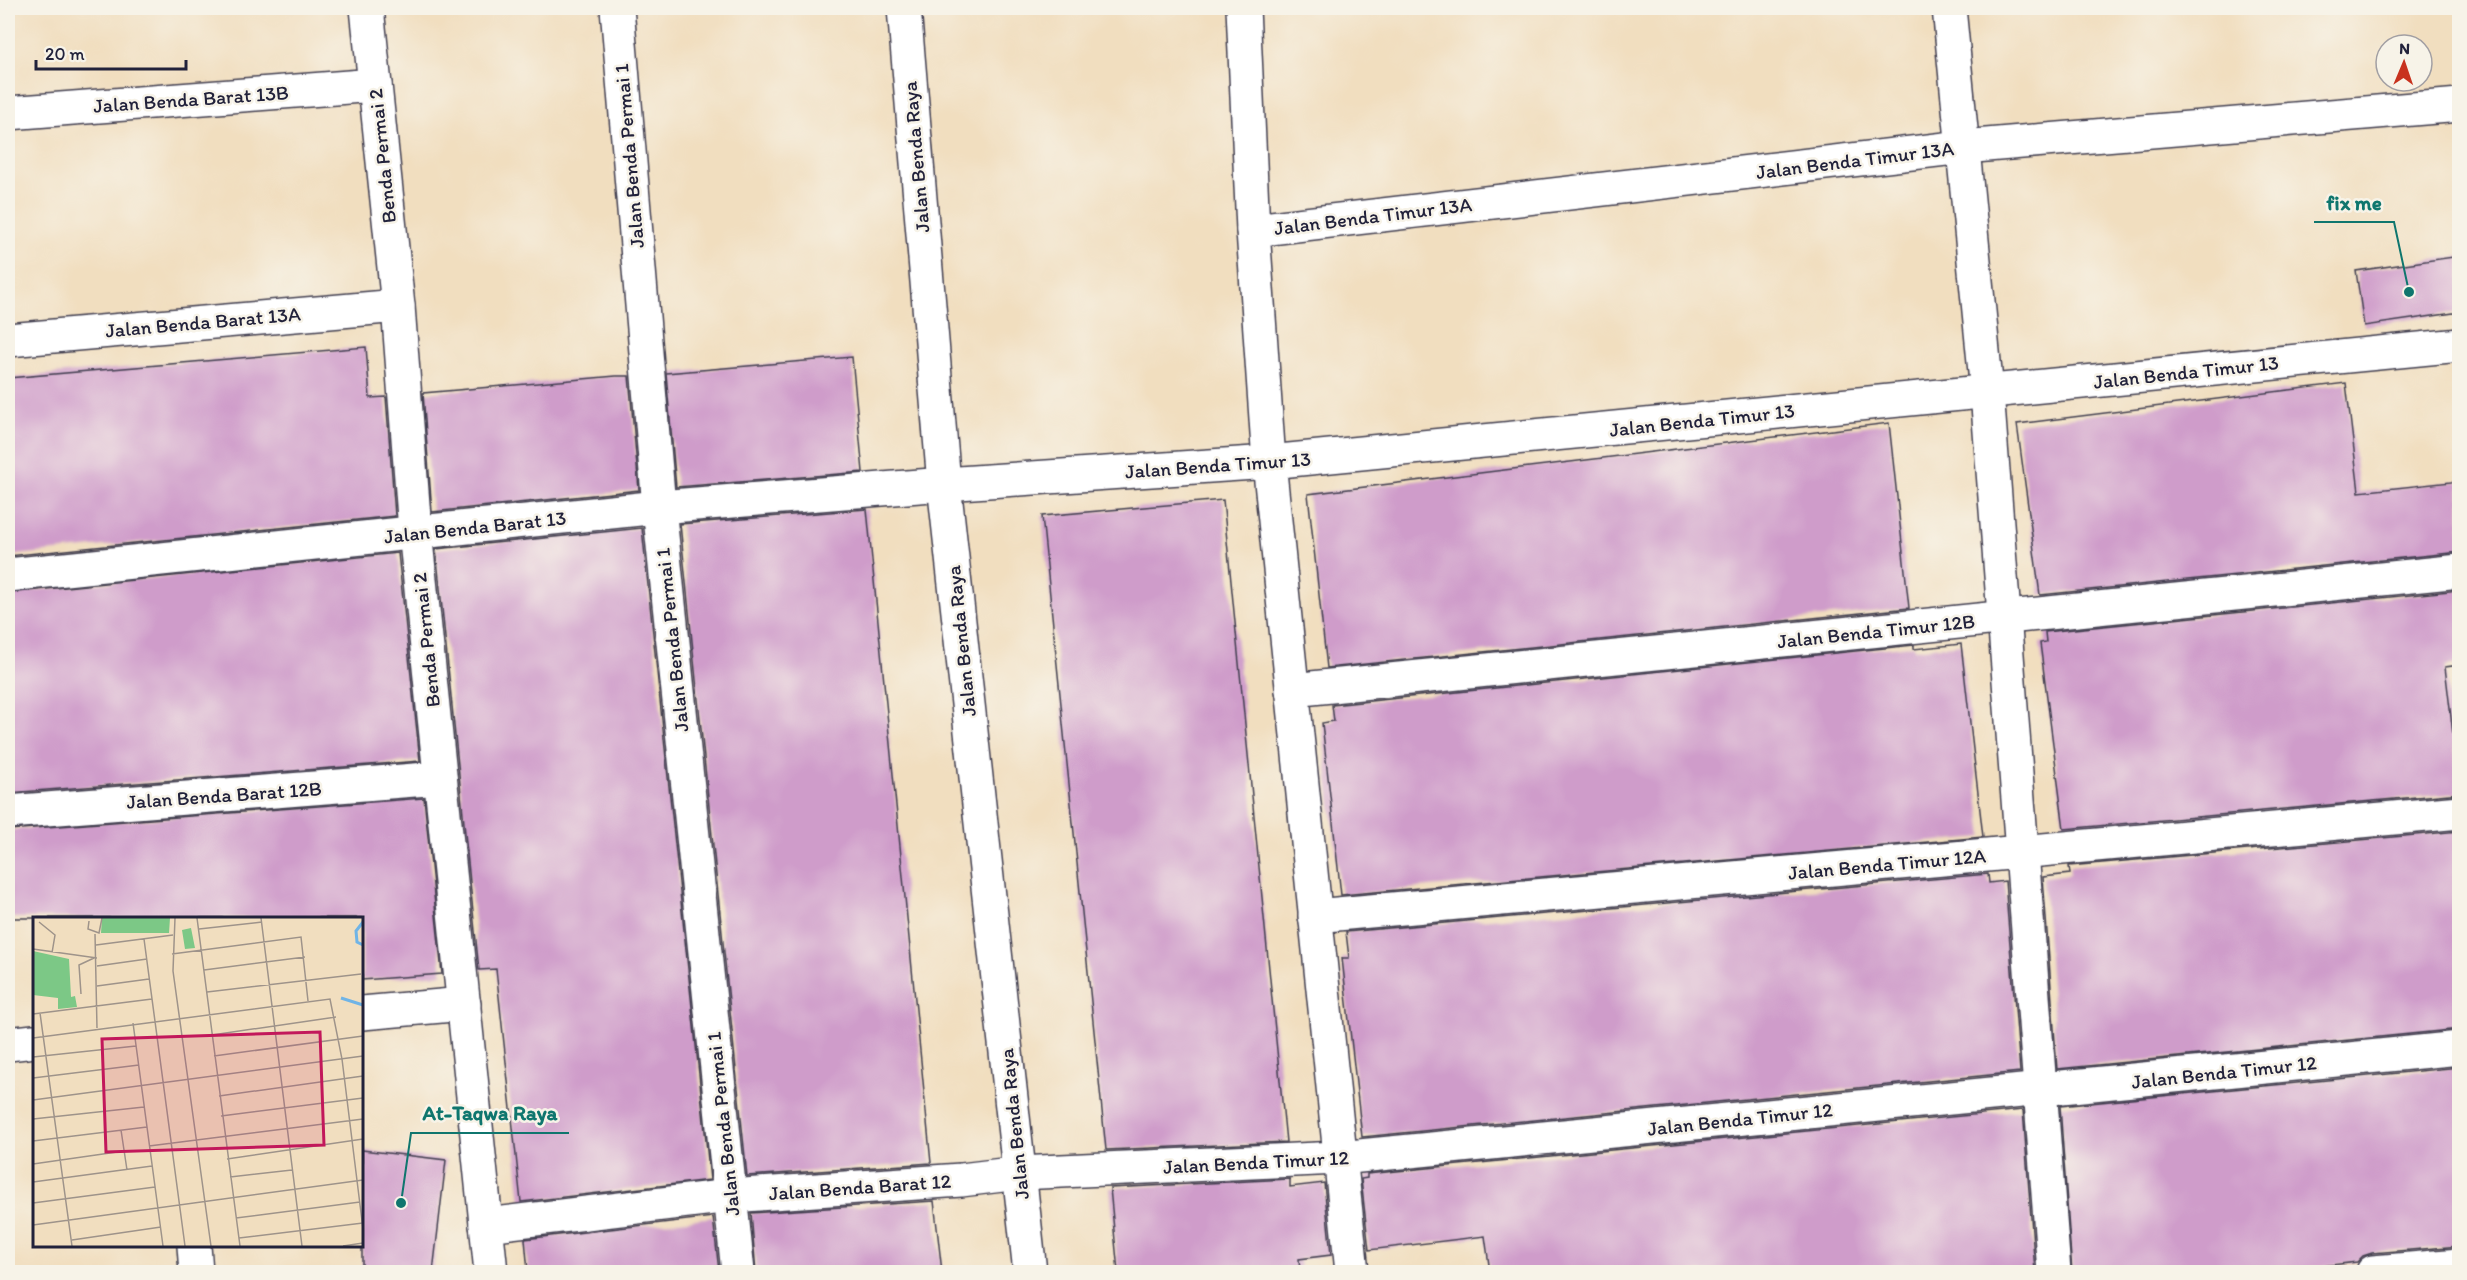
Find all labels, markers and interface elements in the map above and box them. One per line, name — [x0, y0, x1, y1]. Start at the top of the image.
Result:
scale bar — [36, 33, 186, 71]
north arrow — [2374, 33, 2434, 93]
text: N — [2399, 39, 2410, 58]
text: 20 m — [45, 43, 85, 65]
street label: Jalan Benda Permai 1 — [609, 63, 649, 249]
street label: Jalan Benda Barat 13B — [92, 80, 290, 118]
street label: Jalan Benda Raya — [897, 80, 935, 234]
street label: Benda Permai 2 — [363, 87, 401, 224]
street label: Jalan Benda Timur 13A — [1755, 136, 1955, 184]
callout: fix me — [2314, 183, 2394, 222]
text: fix me — [2326, 190, 2382, 215]
street label: Jalan Benda Timur 13A — [1273, 192, 1473, 240]
street label: Jalan Benda Barat 13A — [104, 301, 302, 342]
street label: Jalan Benda Timur 13 — [2092, 350, 2280, 394]
street label: Jalan Benda Timur 13 — [1608, 398, 1796, 442]
street label: Jalan Benda Timur 13 — [1124, 447, 1312, 483]
street label: Jalan Benda Barat 13 — [383, 505, 567, 549]
street label: Jalan Benda Permai 1 — [650, 547, 694, 733]
street label: Jalan Benda Raya — [941, 564, 981, 718]
street label: Benda Permai 2 — [407, 571, 445, 708]
street label: Jalan Benda Timur 12B — [1776, 609, 1976, 653]
street label: Jalan Benda Barat 12B — [126, 776, 322, 814]
street label: Jalan Benda Timur 12A — [1787, 843, 1987, 885]
inset map — [33, 917, 363, 1247]
street label: Jalan Benda Permai 1 — [701, 1031, 745, 1217]
street label: Jalan Benda Raya — [994, 1047, 1034, 1201]
street label: Jalan Benda Timur 12 — [2130, 1050, 2318, 1094]
callout: At-Taqwa Raya — [411, 1094, 569, 1133]
street label: Jalan Benda Timur 12 — [1646, 1097, 1834, 1141]
text: At-Taqwa Raya — [421, 1100, 559, 1126]
street label: Jalan Benda Timur 12 — [1163, 1145, 1350, 1179]
street label: Jalan Benda Barat 12 — [768, 1169, 952, 1205]

